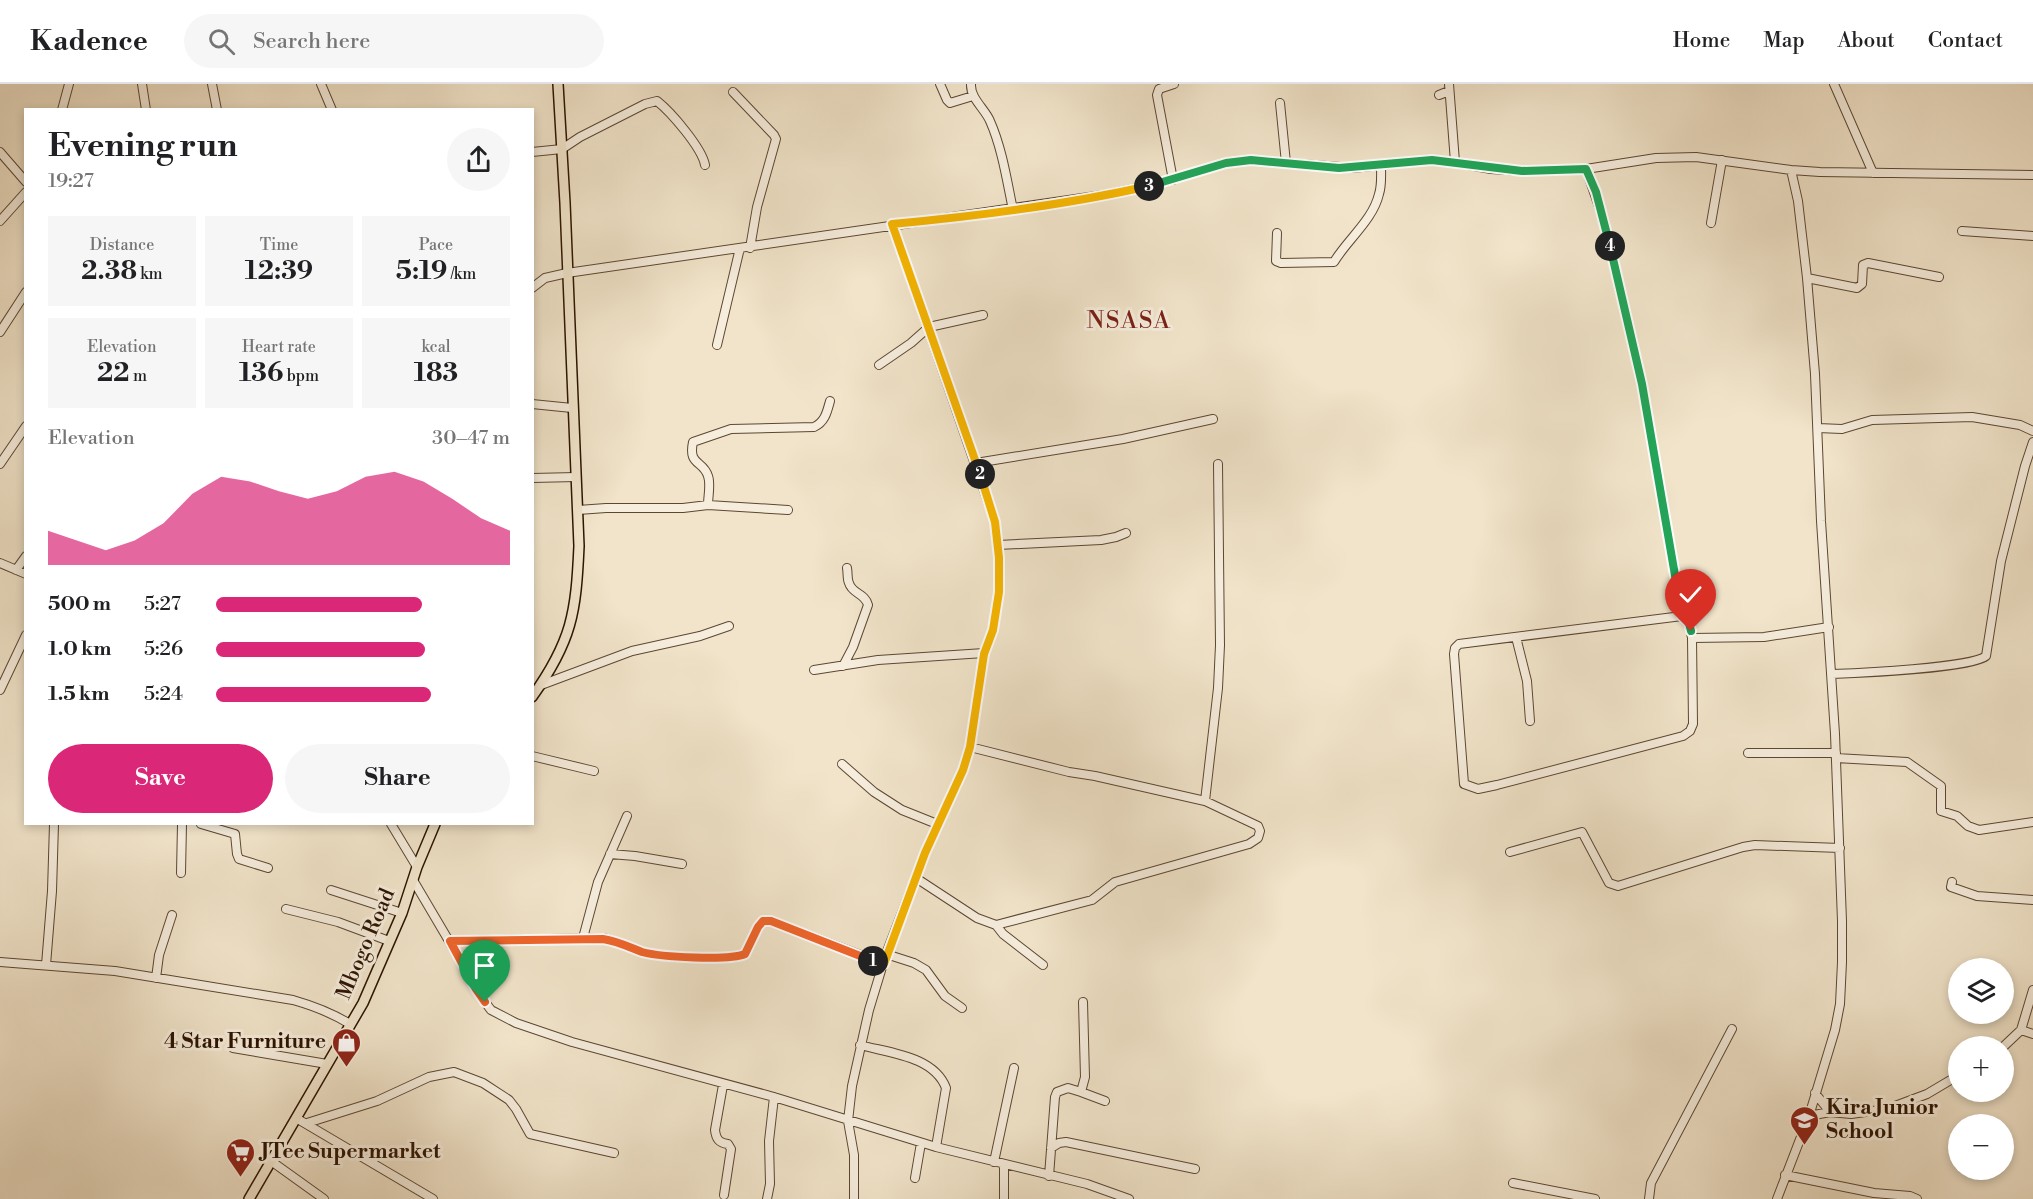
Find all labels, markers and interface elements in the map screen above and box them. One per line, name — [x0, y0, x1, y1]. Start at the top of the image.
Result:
search box — [184, 14, 604, 68]
text: Kadence — [30, 24, 148, 59]
icon: search — [205, 25, 238, 58]
text: Search here — [253, 28, 370, 55]
text: Home — [1673, 28, 1730, 54]
text: Map — [1763, 28, 1805, 54]
text: About — [1838, 28, 1895, 54]
text: Contact — [1928, 28, 2003, 54]
text: Evening run — [48, 126, 237, 167]
button: share — [447, 128, 510, 191]
text: 19:27 — [48, 169, 94, 194]
pin: 3 — [1134, 171, 1164, 201]
text: 3 — [1144, 176, 1154, 196]
pin: 4 — [1595, 231, 1625, 261]
text: Distance — [90, 235, 154, 255]
text: Time — [260, 235, 298, 255]
text: Pace — [419, 235, 453, 255]
text: 4 — [1605, 236, 1615, 256]
text: 2.38 — [81, 255, 137, 287]
text: 12:39 — [245, 255, 313, 287]
text: 5:19 — [396, 255, 447, 287]
text: km — [137, 264, 163, 284]
text: /km — [447, 264, 476, 284]
district label: NSASA — [1086, 306, 1172, 336]
text: Elevation — [87, 337, 157, 357]
text: Heart rate — [242, 337, 316, 357]
text: kcal — [421, 337, 451, 357]
text: 22 — [97, 357, 130, 389]
text: 136 — [239, 357, 283, 389]
text: 183 — [414, 357, 458, 389]
text: m — [130, 366, 147, 386]
text: bpm — [283, 366, 319, 386]
text: Elevation — [48, 426, 135, 451]
text: 30–47 m — [432, 426, 510, 451]
pin: 2 — [965, 459, 995, 489]
text: 2 — [975, 464, 985, 484]
pin — [1665, 569, 1716, 631]
icon: check — [1674, 578, 1707, 611]
text: 500 m — [48, 592, 111, 617]
text: 5:27 — [144, 592, 181, 617]
text: 1.0 km — [48, 637, 112, 662]
text: 5:26 — [144, 637, 183, 662]
text: 1.5 km — [48, 682, 109, 707]
text: 5:24 — [144, 682, 183, 707]
button: Save — [48, 744, 273, 813]
button: Share — [285, 744, 510, 813]
street label: Mbogo Road — [331, 885, 401, 1003]
pin — [459, 940, 510, 1002]
pin: 1 — [858, 946, 888, 976]
icon: arrive — [468, 949, 501, 982]
text: 1 — [869, 951, 877, 971]
map controls — [1948, 958, 2014, 1180]
button: layers — [1948, 958, 2014, 1024]
shop icon: 4 Star Furniture — [331, 1026, 363, 1068]
place label: 4 Star Furniture — [164, 1029, 326, 1055]
button: + — [1948, 1036, 2014, 1102]
place label: Kira Junior School — [1826, 1095, 1938, 1145]
school or university icon: Kira Junior School — [1789, 1104, 1821, 1146]
button: − — [1948, 1114, 2014, 1180]
supermarket icon: JTee Supermarket — [224, 1136, 256, 1178]
place label: JTee Supermarket — [258, 1139, 441, 1165]

